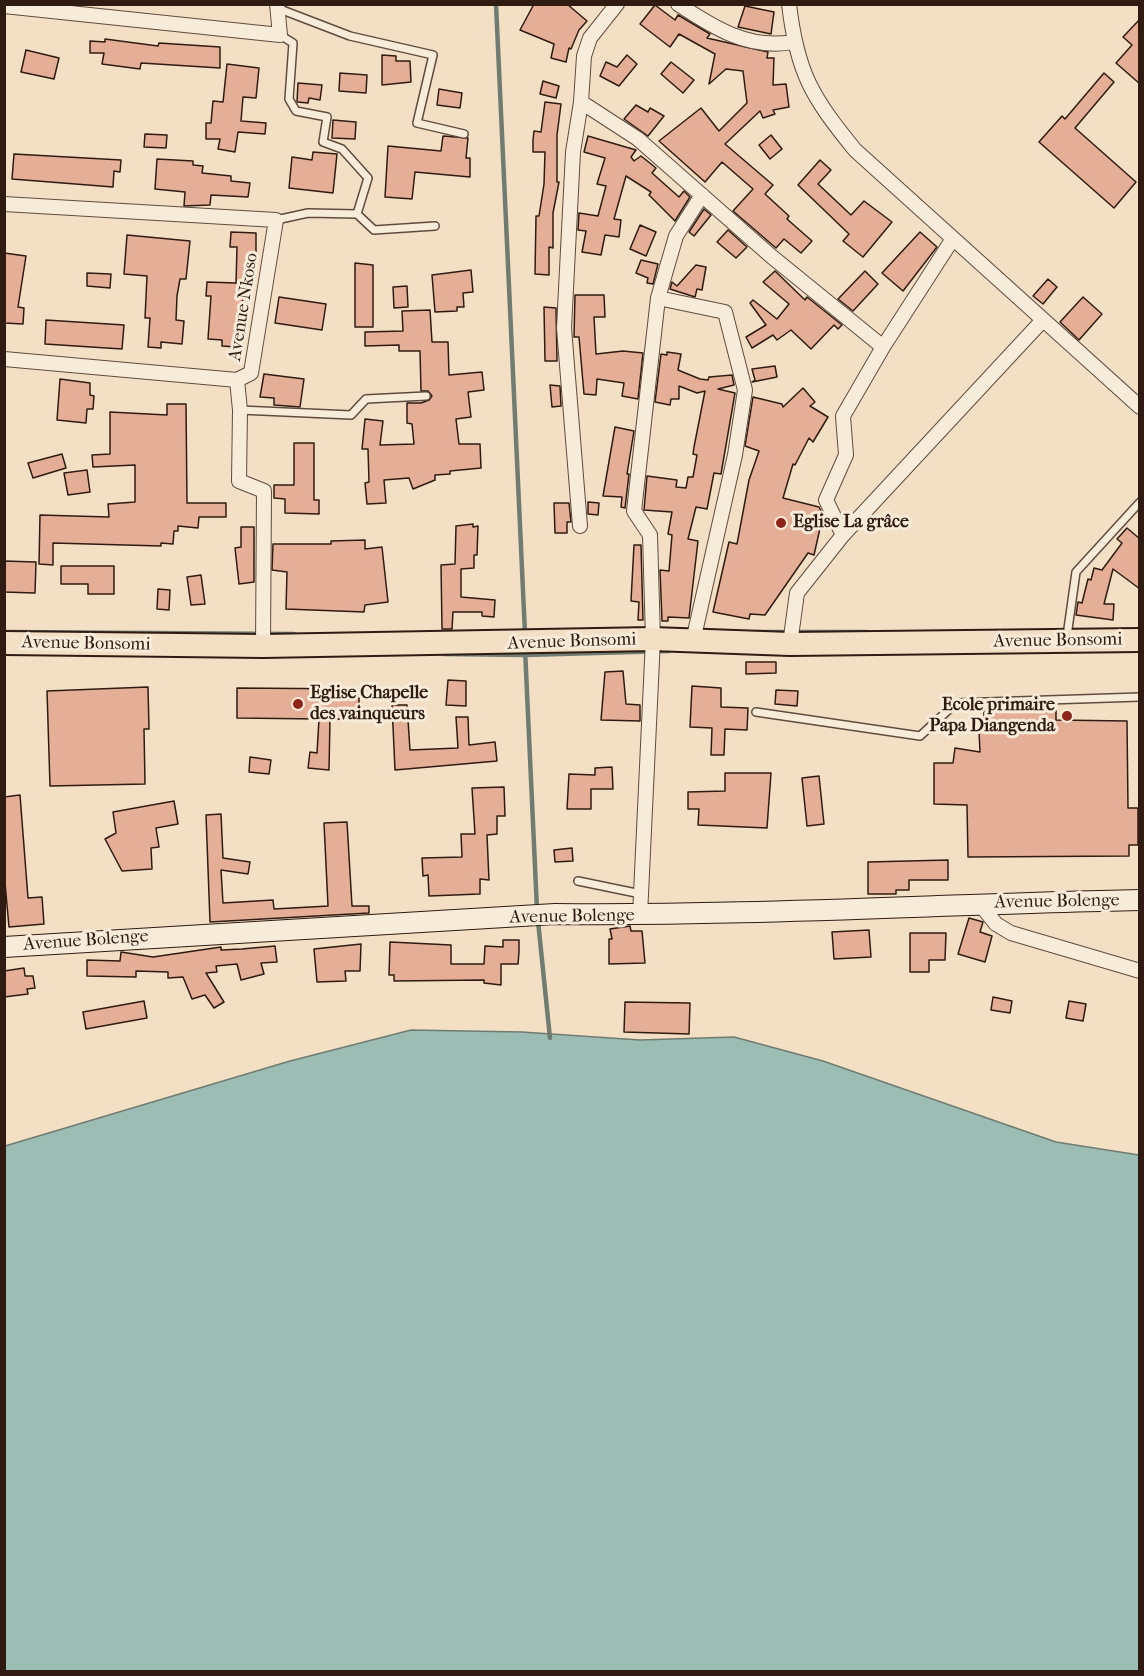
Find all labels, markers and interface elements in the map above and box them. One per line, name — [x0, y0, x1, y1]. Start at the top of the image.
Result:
street label: Avenue Nkoso — [225, 251, 263, 363]
place label: Eglise La grâce — [793, 512, 909, 534]
marker: Eglise La grâce — [774, 516, 788, 530]
street label: Avenue Bonsomi — [507, 629, 637, 655]
street label: Avenue Bonsomi — [993, 629, 1123, 653]
street label: Avenue Bonsomi — [21, 632, 151, 656]
place label: Eglise Chapelle des vainqueurs — [310, 683, 428, 726]
place label: Ecole primaire Papa Diangenda — [929, 695, 1055, 738]
marker: Eglise Chapelle des vainqueurs — [291, 697, 305, 711]
marker: Ecole primaire Papa Diangenda — [1060, 709, 1074, 723]
street label: Avenue Bolenge — [994, 890, 1120, 914]
street label: Avenue Bolenge — [509, 905, 635, 929]
street label: Avenue Bolenge — [23, 926, 149, 956]

